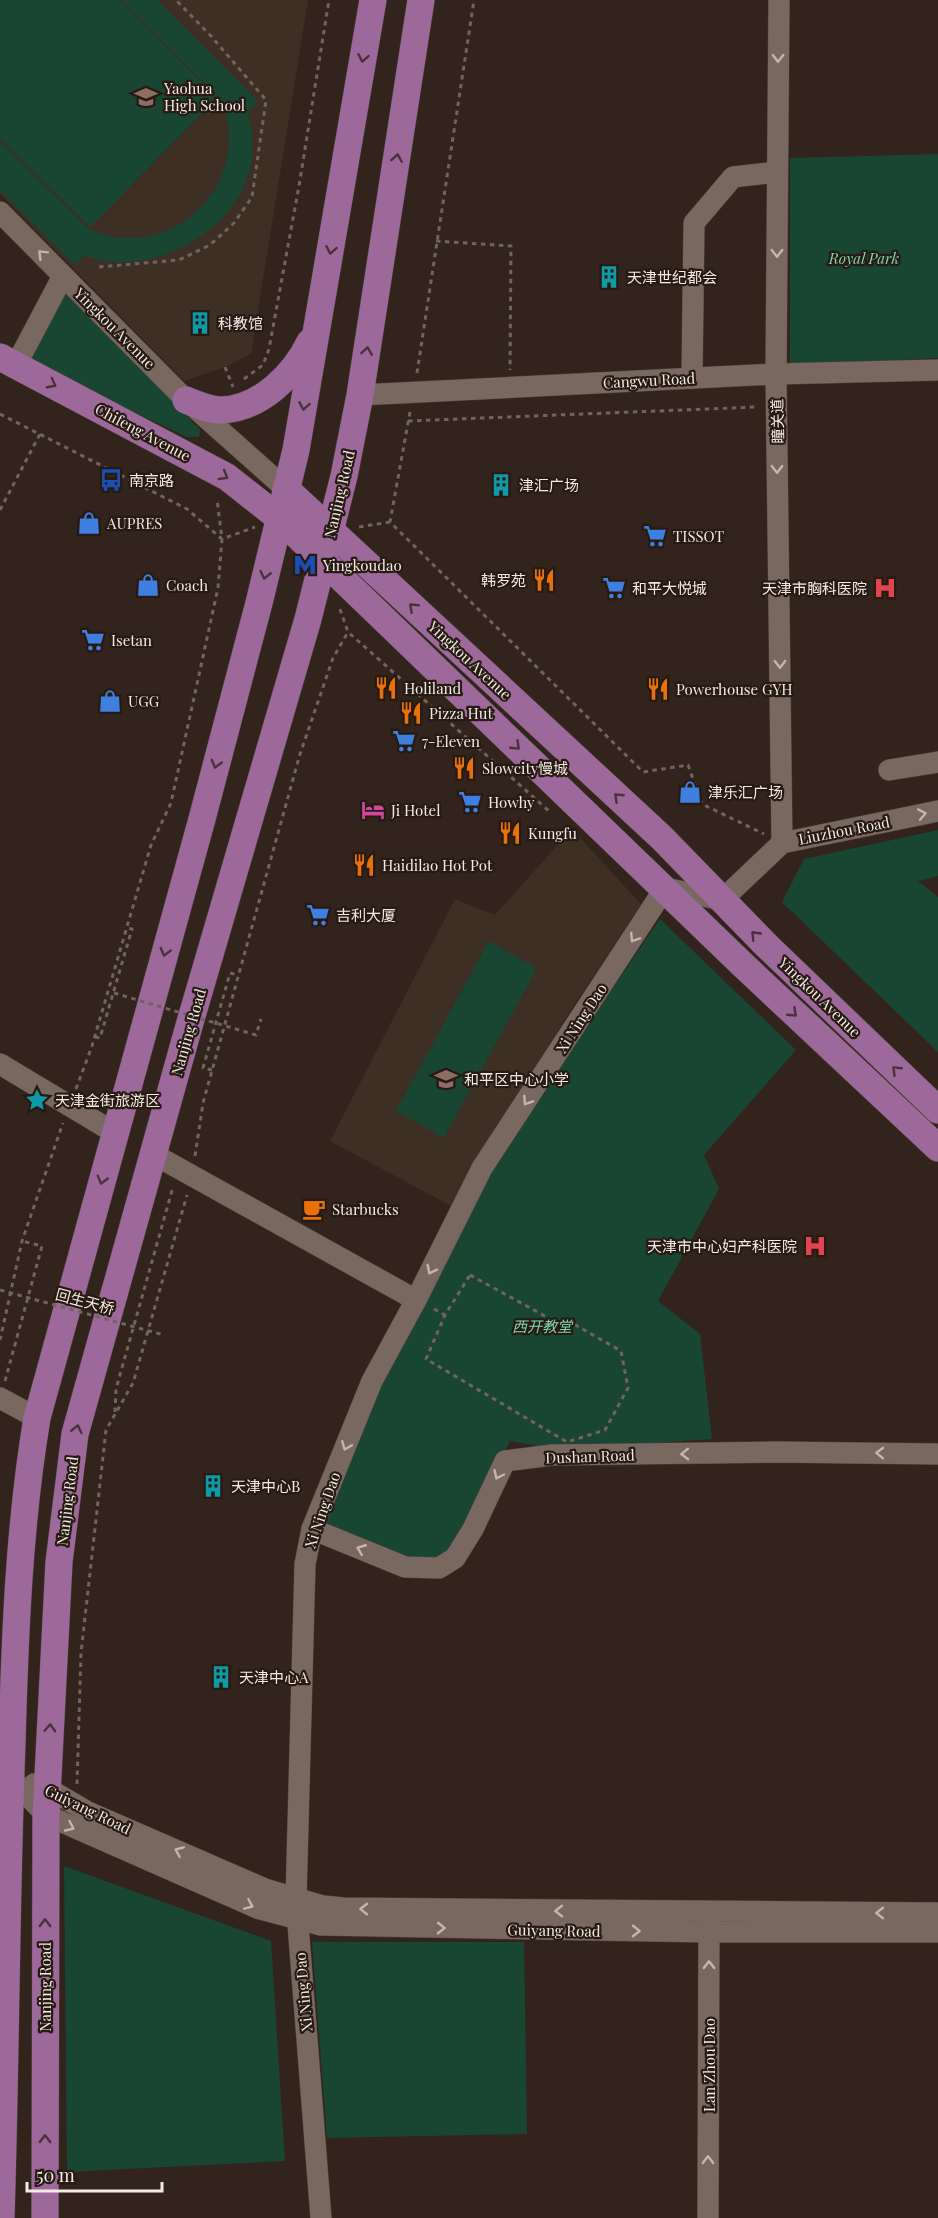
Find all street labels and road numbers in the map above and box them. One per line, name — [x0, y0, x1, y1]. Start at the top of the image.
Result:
street label: Yingkou Avenue — [69, 282, 160, 373]
street label: Cangwu Road — [602, 368, 696, 392]
street label: Chifeng Avenue — [92, 398, 194, 466]
street label: 瞳关道 — [767, 398, 787, 444]
street label: Nanjing Road — [319, 448, 359, 540]
street label: Yingkou Avenue — [423, 616, 516, 704]
street label: Liuzhou Road — [797, 811, 892, 849]
street label: Yingkou Avenue — [774, 952, 865, 1041]
street label: Xi Ning Dao — [551, 979, 611, 1057]
street label: Nanjing Road — [166, 986, 210, 1078]
street label: 回生天桥 — [53, 1284, 117, 1318]
street label: Dushan Road — [545, 1444, 635, 1468]
street label: Nanjing Road — [52, 1455, 82, 1547]
street label: Xi Ning Dao — [300, 1469, 344, 1551]
street label: Guiyang Road — [42, 1780, 135, 1839]
street label: Guiyang Road — [507, 1919, 601, 1941]
street label: Nanjing Road — [35, 1942, 55, 2032]
street label: Xi Ning Dao — [290, 1952, 316, 2032]
street label: Lan Zhou Dao — [699, 2018, 719, 2112]

